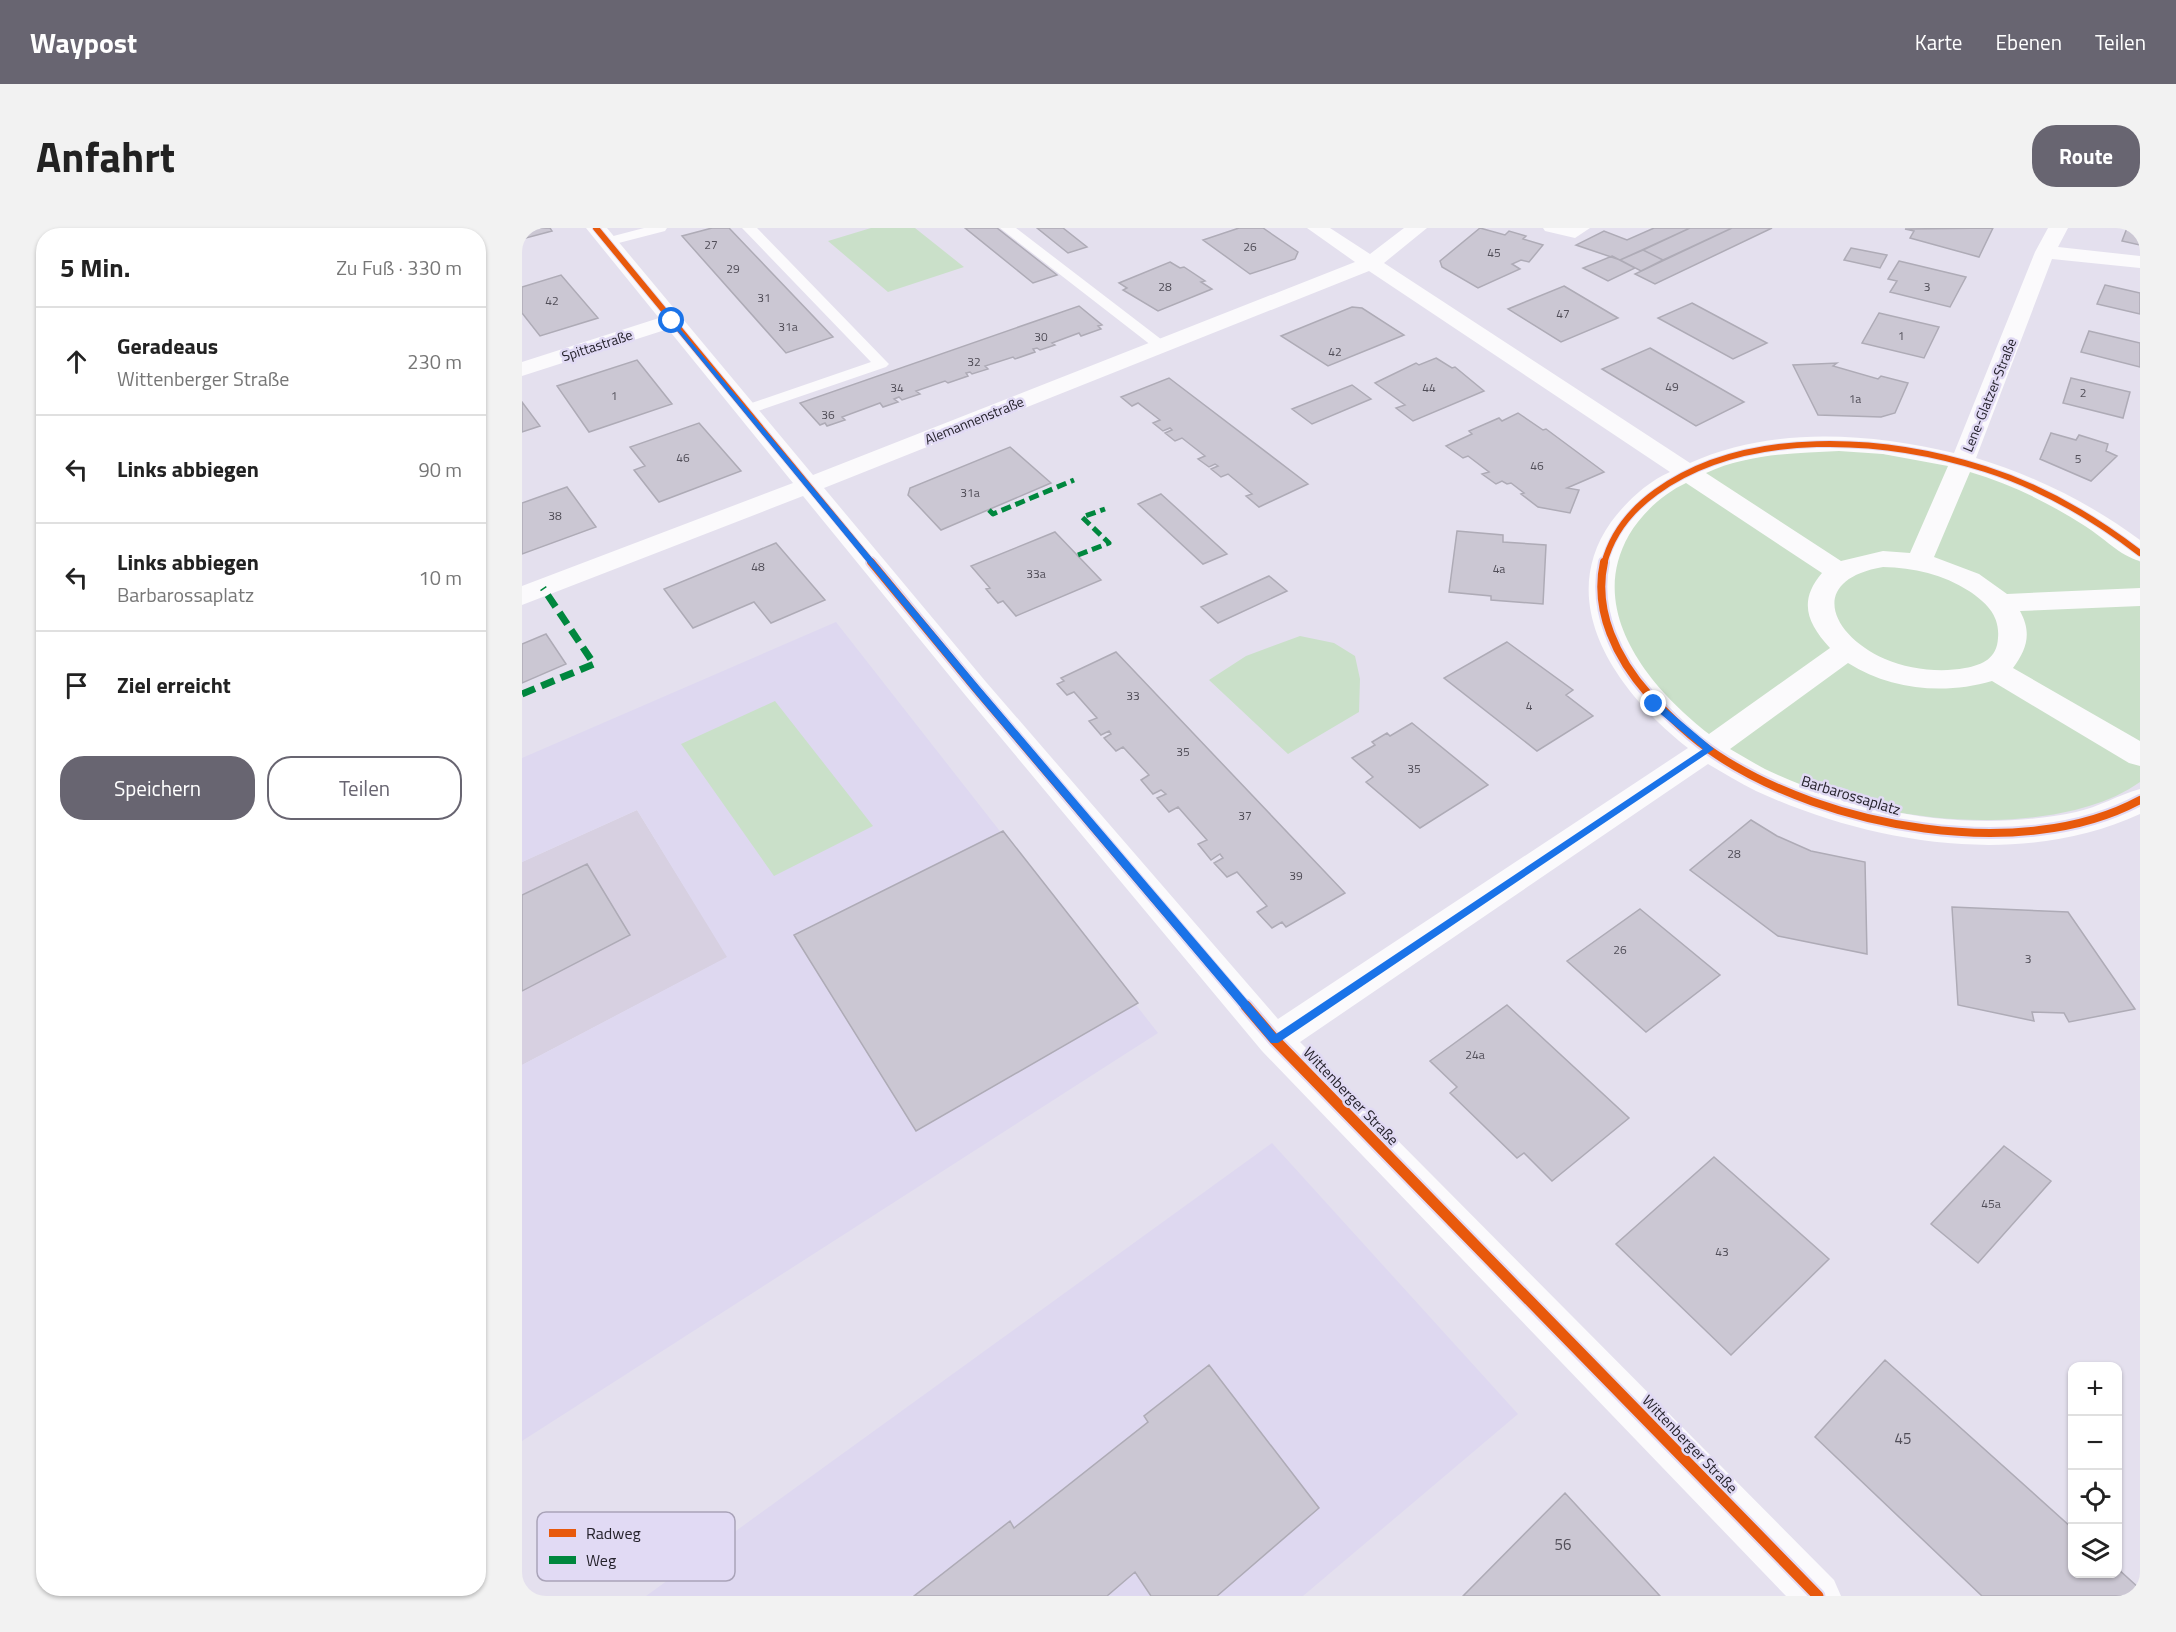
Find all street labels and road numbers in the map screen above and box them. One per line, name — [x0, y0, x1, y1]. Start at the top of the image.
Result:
street label: Spittastraße — [559, 324, 635, 366]
street label: Lene-Glatzer-Straße — [1957, 335, 2021, 455]
street label: Alemannenstraße — [921, 391, 1027, 449]
street label: Barbarossaplatz — [1799, 769, 1904, 821]
street label: Wittenberger Straße — [1298, 1042, 1404, 1150]
street label: Wittenberger Straße — [1637, 1390, 1743, 1498]

